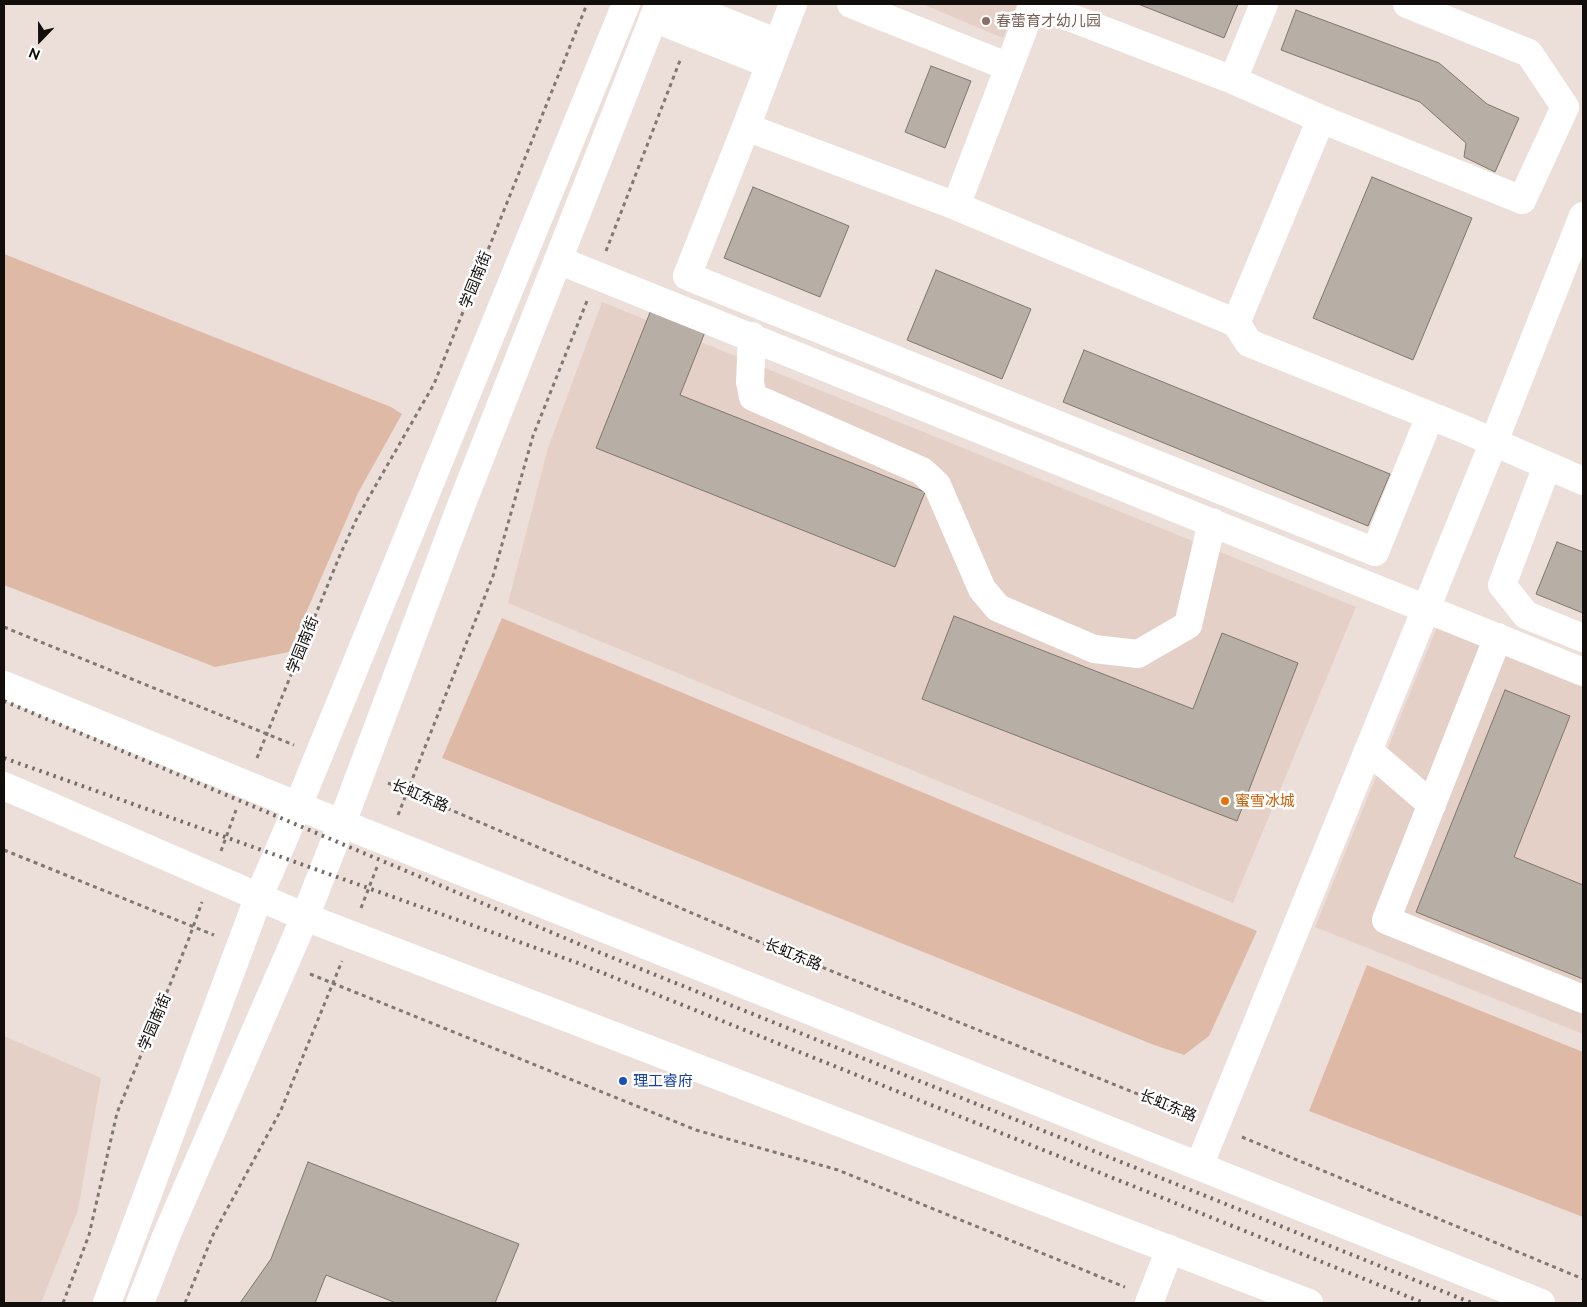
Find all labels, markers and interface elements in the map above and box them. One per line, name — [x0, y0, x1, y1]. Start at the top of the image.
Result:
place label: 春蕾育才幼儿园 — [996, 12, 1101, 30]
north arrow — [15, 15, 65, 65]
marker: 春蕾育才幼儿园 — [980, 15, 992, 27]
text: N — [26, 44, 42, 63]
street label: 学园南街 — [456, 249, 496, 311]
street label: 学园南街 — [283, 614, 323, 676]
street label: 长虹东路 — [389, 776, 451, 816]
place label: 蜜雪冰城 — [1235, 792, 1295, 810]
marker: 蜜雪冰城 — [1219, 795, 1231, 807]
street label: 长虹东路 — [762, 935, 824, 975]
street label: 学园南街 — [135, 991, 175, 1053]
place label: 理工睿府 — [633, 1072, 693, 1090]
marker: 理工睿府 — [617, 1075, 629, 1087]
street label: 长虹东路 — [1137, 1086, 1199, 1126]

